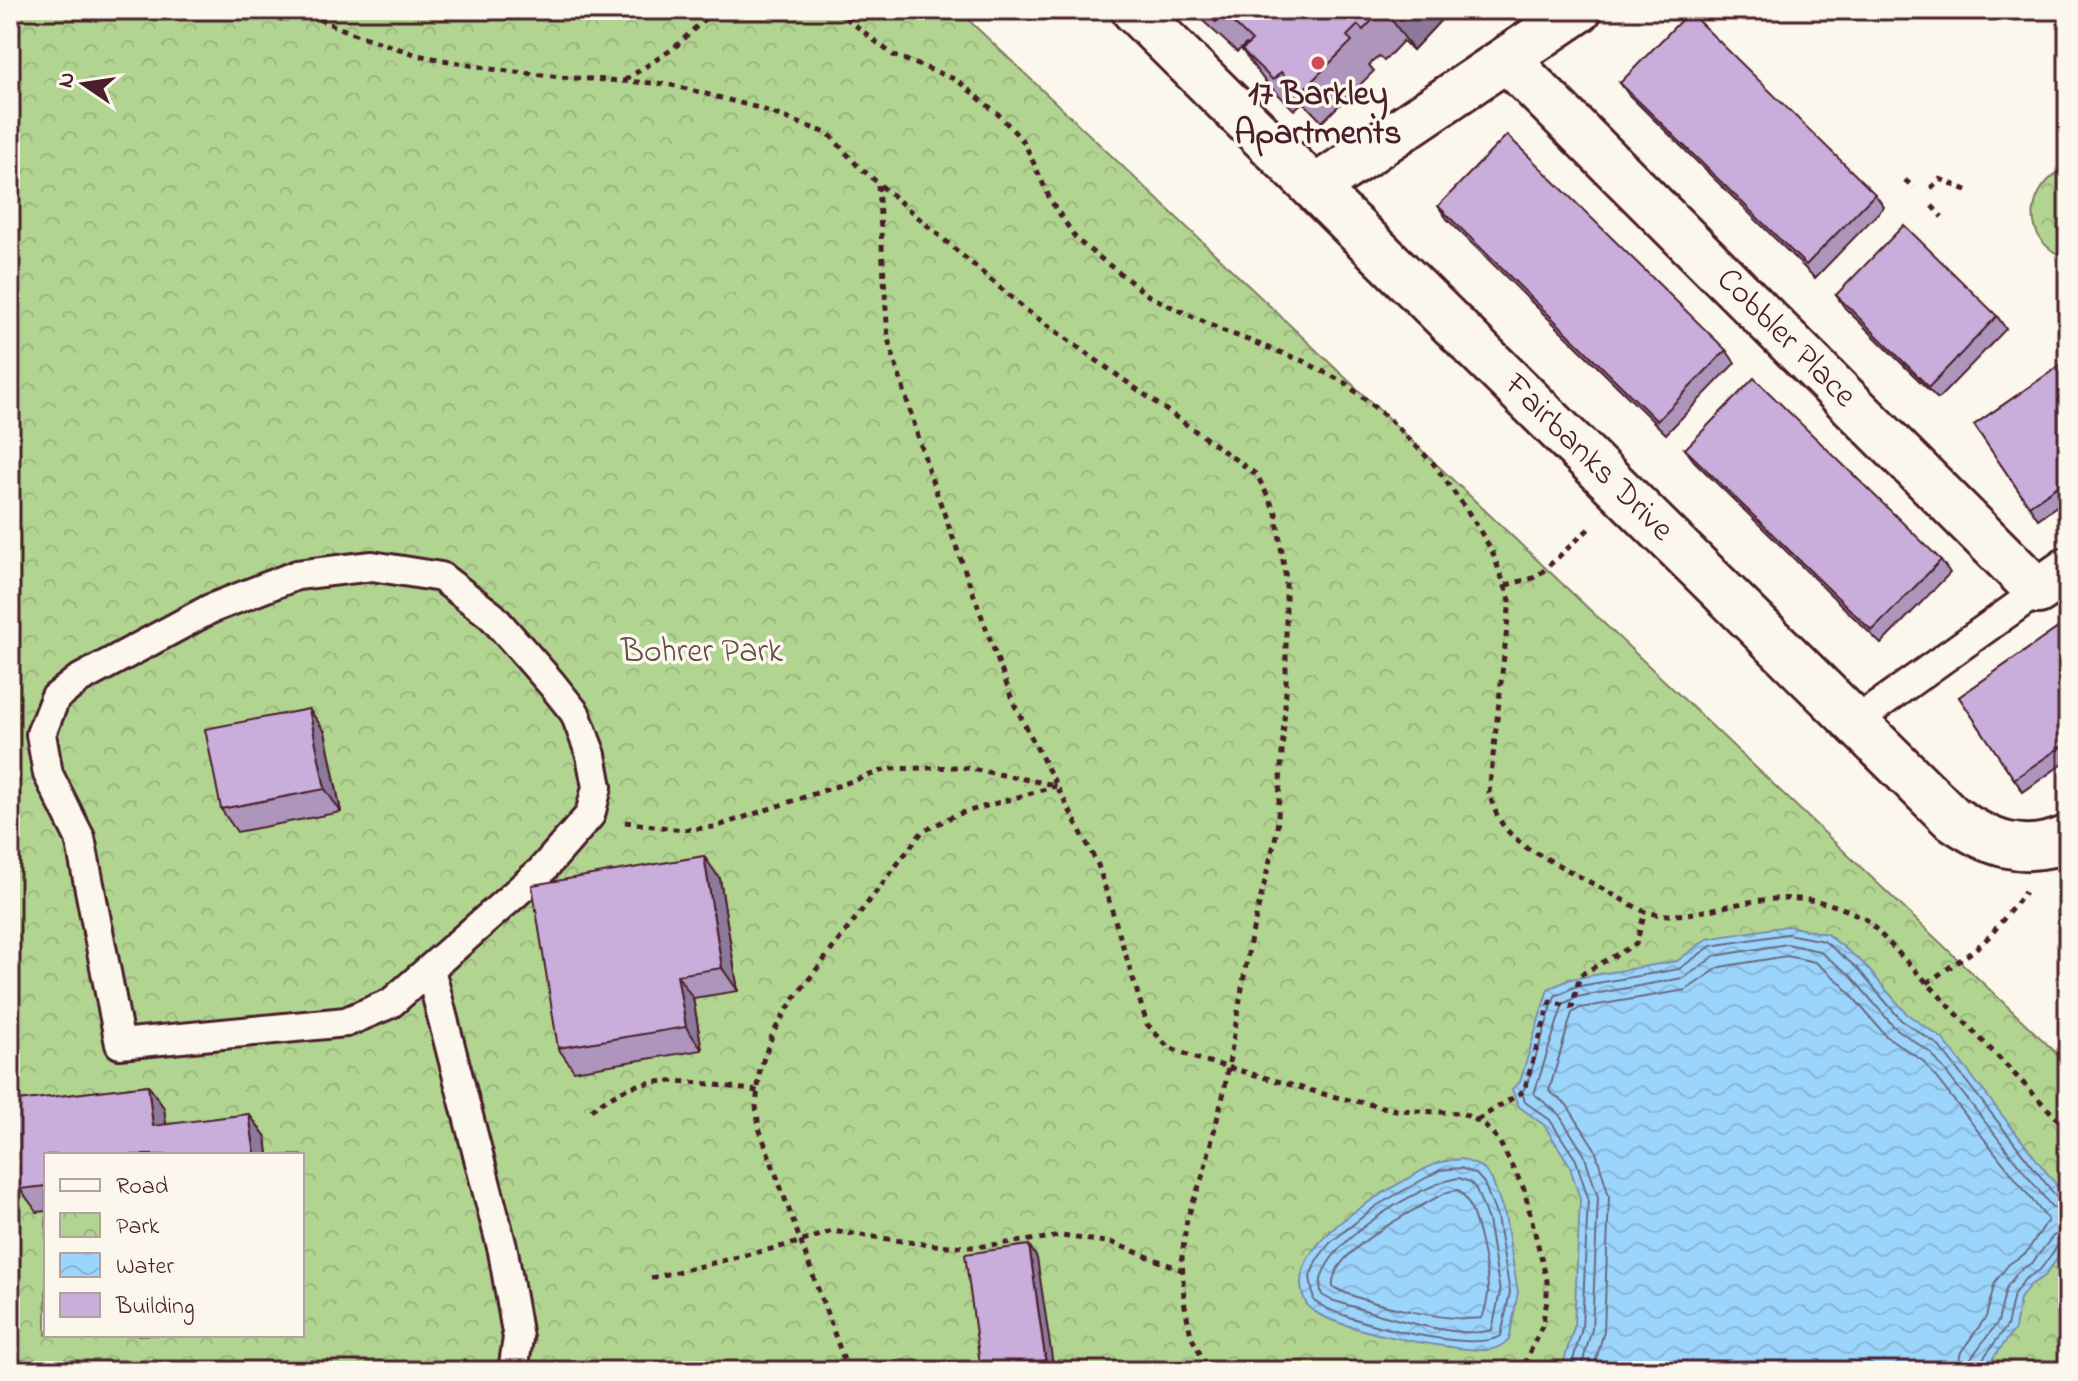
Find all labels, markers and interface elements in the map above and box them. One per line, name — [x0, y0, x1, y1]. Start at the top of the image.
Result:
north arrow — [44, 44, 124, 124]
marker: 17 Barkley Apartments — [1309, 54, 1327, 72]
text: N — [50, 69, 85, 91]
place label: 17 Barkley Apartments — [1235, 71, 1401, 160]
street label: Cobbler Place — [1704, 257, 1868, 421]
street label: Fairbanks Drive — [1491, 362, 1685, 555]
park label: Bohrer Park — [620, 628, 783, 678]
legend — [44, 1153, 304, 1337]
text: Road — [116, 1170, 169, 1205]
text: Park — [116, 1210, 160, 1245]
text: Water — [116, 1250, 174, 1285]
text: Building — [115, 1290, 195, 1325]

